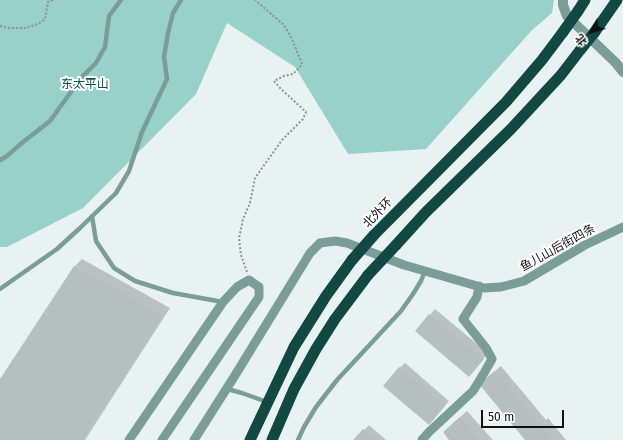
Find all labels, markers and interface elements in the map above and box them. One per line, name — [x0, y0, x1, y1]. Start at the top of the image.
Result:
north arrow — [571, 12, 611, 52]
text: 北 — [573, 32, 590, 48]
park label: 东太平山 — [61, 78, 109, 92]
street label: 北外环 — [360, 195, 396, 231]
street label: 鱼儿山后街四条 — [518, 221, 598, 275]
scale bar — [483, 402, 566, 428]
text: 50 m — [488, 410, 514, 424]

